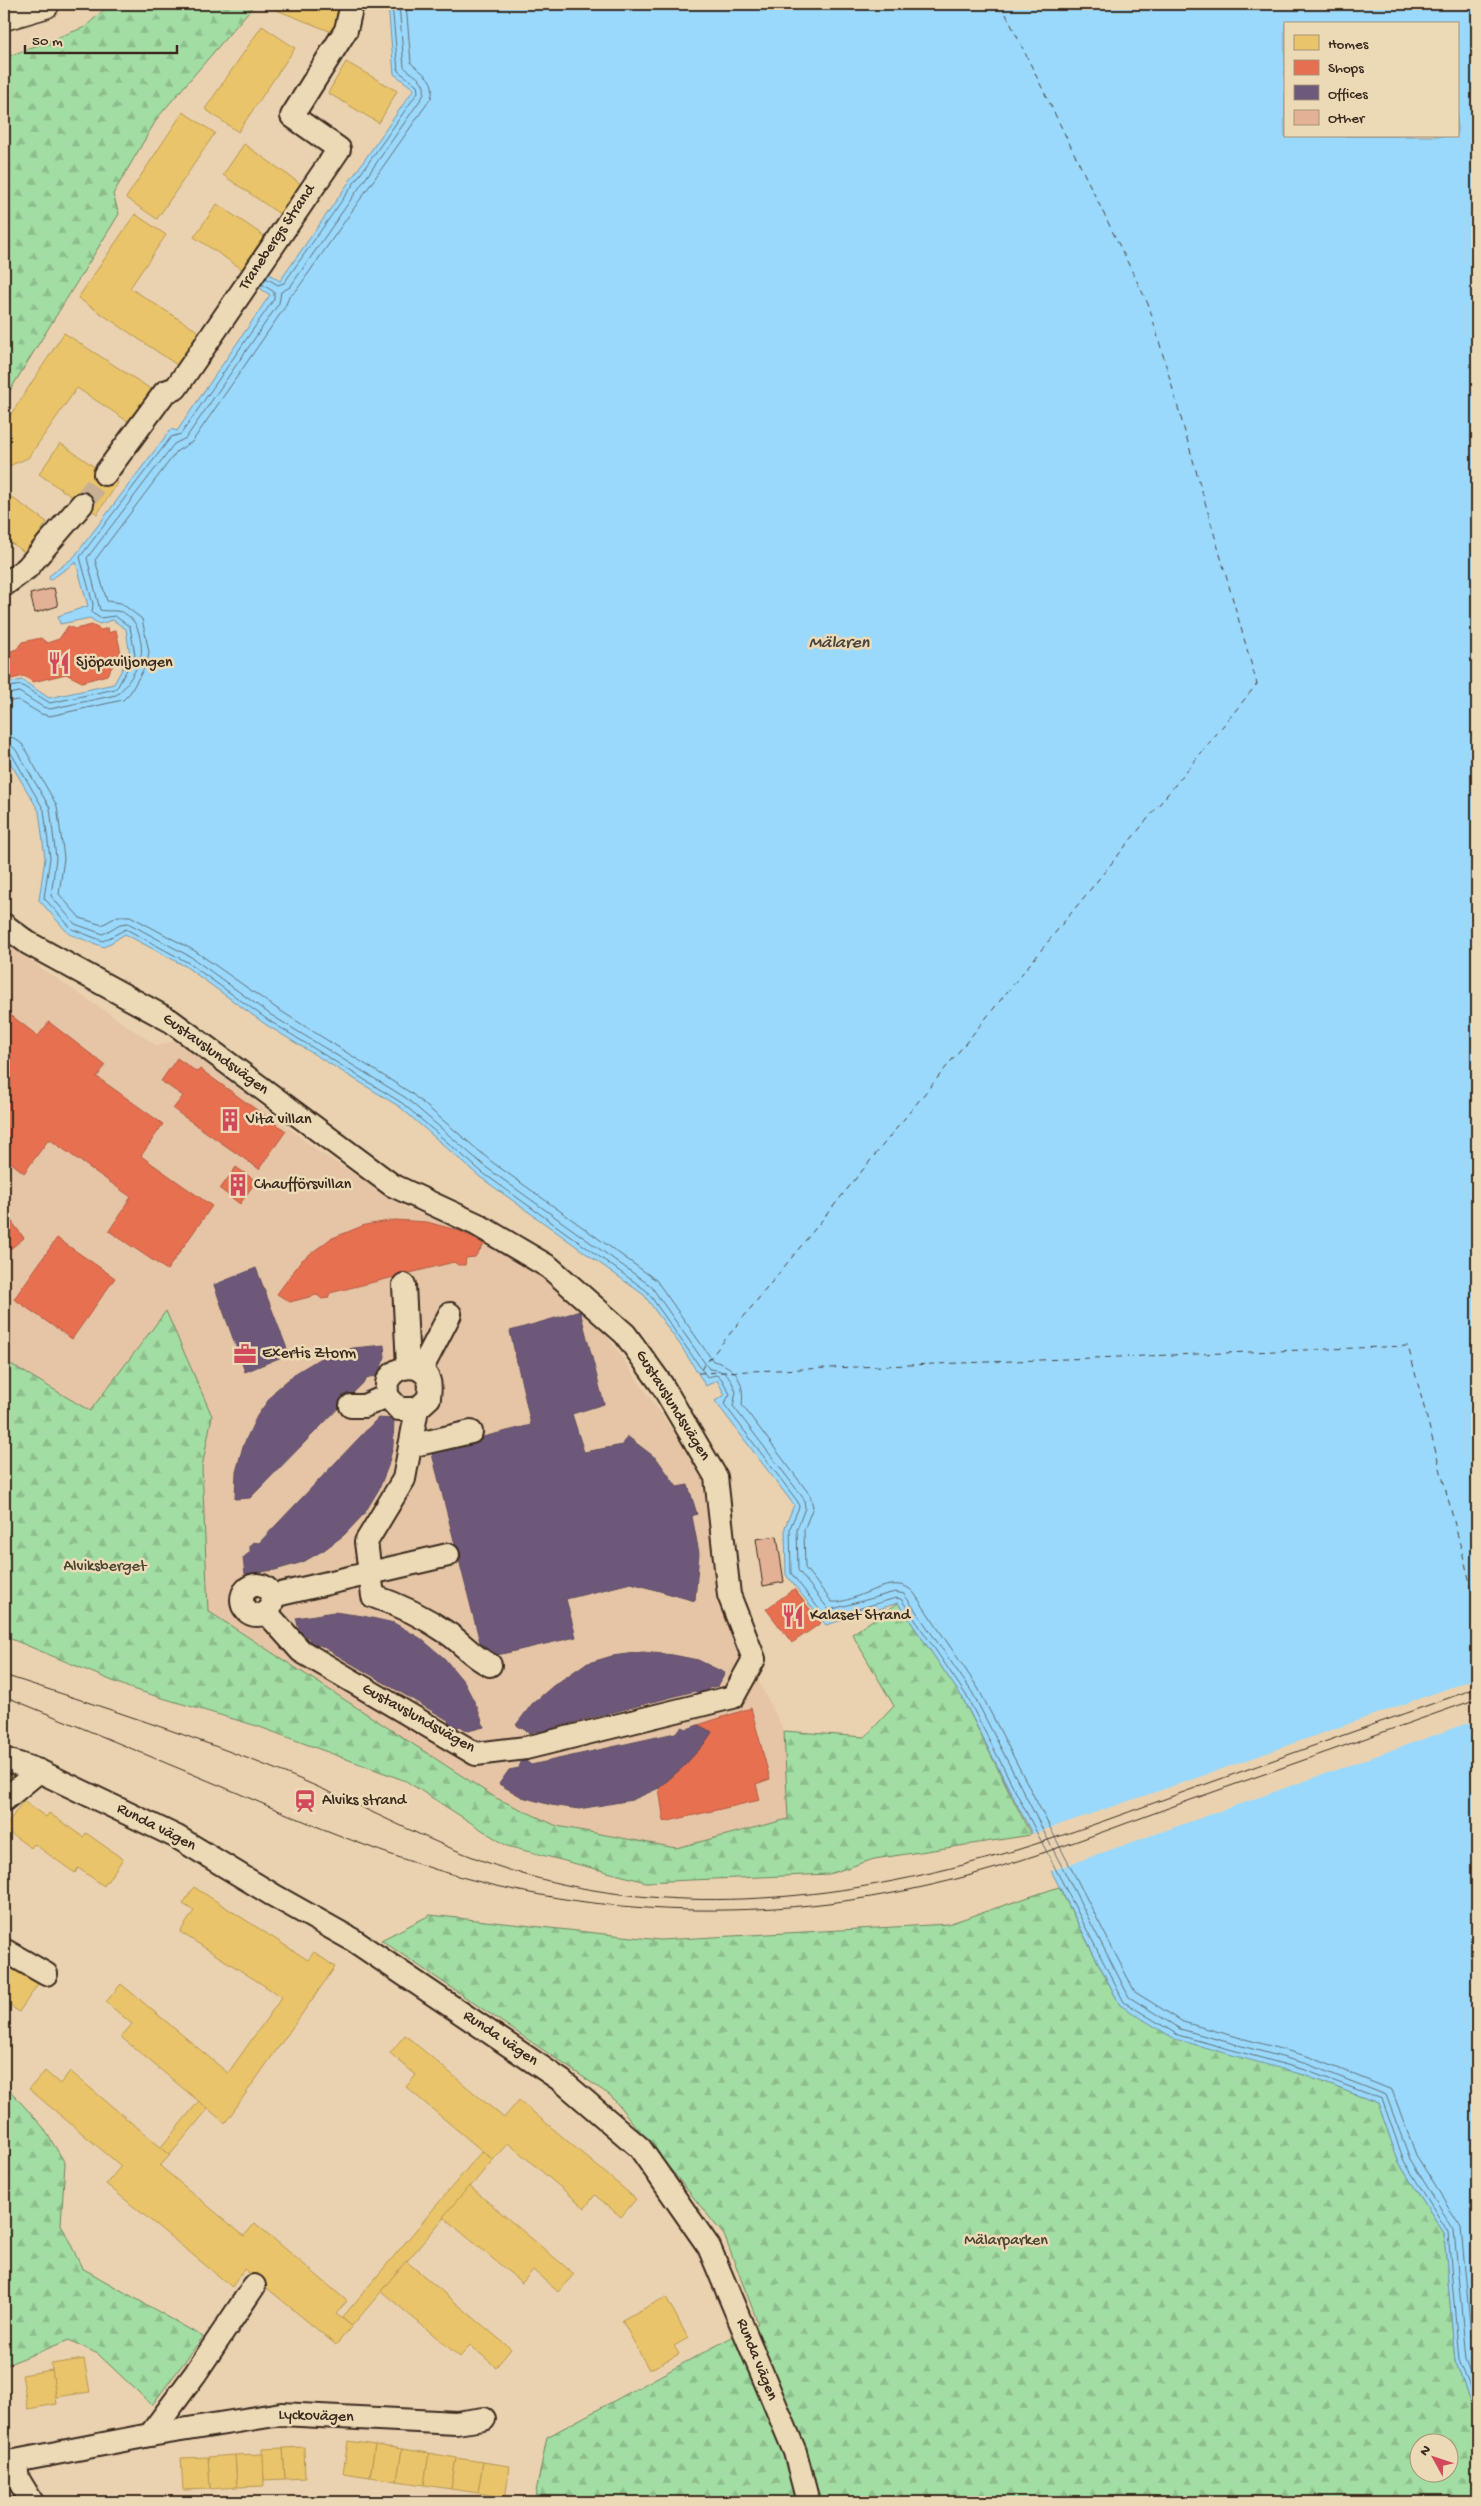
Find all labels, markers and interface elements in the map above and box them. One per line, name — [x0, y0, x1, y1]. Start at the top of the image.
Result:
scale bar — [25, 22, 178, 54]
legend — [1284, 22, 1458, 138]
text: 50 m — [32, 33, 63, 51]
text: Homes — [1328, 36, 1369, 54]
text: Shops — [1328, 60, 1364, 78]
text: Offices — [1328, 86, 1368, 104]
text: Other — [1328, 110, 1366, 128]
street label: Tranebergs Strand — [235, 180, 321, 295]
water label: Mälaren — [809, 633, 870, 654]
restaurant icon: Sjöpaviljongen — [46, 650, 72, 676]
place label: Sjöpaviljongen — [76, 654, 173, 673]
street label: Gustavslundsvägen — [158, 1010, 272, 1100]
building icon: Vita villan — [217, 1107, 243, 1133]
place label: Vita villan — [245, 1111, 312, 1130]
building icon: Chaufförsvillan — [225, 1172, 251, 1198]
place label: Chaufförsvillan — [254, 1176, 352, 1195]
office icon: Exertis Ztorm — [232, 1341, 258, 1367]
place label: Exertis Ztorm — [262, 1345, 357, 1364]
street label: Gustavslundsvägen — [630, 1347, 714, 1465]
park label: Alviksberget — [64, 1558, 148, 1577]
restaurant icon: Kalaset Strand — [780, 1603, 806, 1629]
place label: Kalaset Strand — [810, 1607, 912, 1626]
street label: Gustavslundsvägen — [358, 1680, 478, 1758]
station icon: Alviks strand — [292, 1788, 318, 1814]
place label: Alviks strand — [322, 1792, 408, 1811]
street label: Runda vägen — [113, 1800, 199, 1856]
street label: Runda vägen — [459, 2007, 541, 2071]
park label: Mälarparken — [964, 2232, 1048, 2251]
street label: Runda vägen — [731, 2316, 781, 2404]
street label: Lyckovägen — [278, 2406, 354, 2428]
north arrow — [1408, 2434, 1458, 2484]
text: N — [1417, 2442, 1435, 2460]

